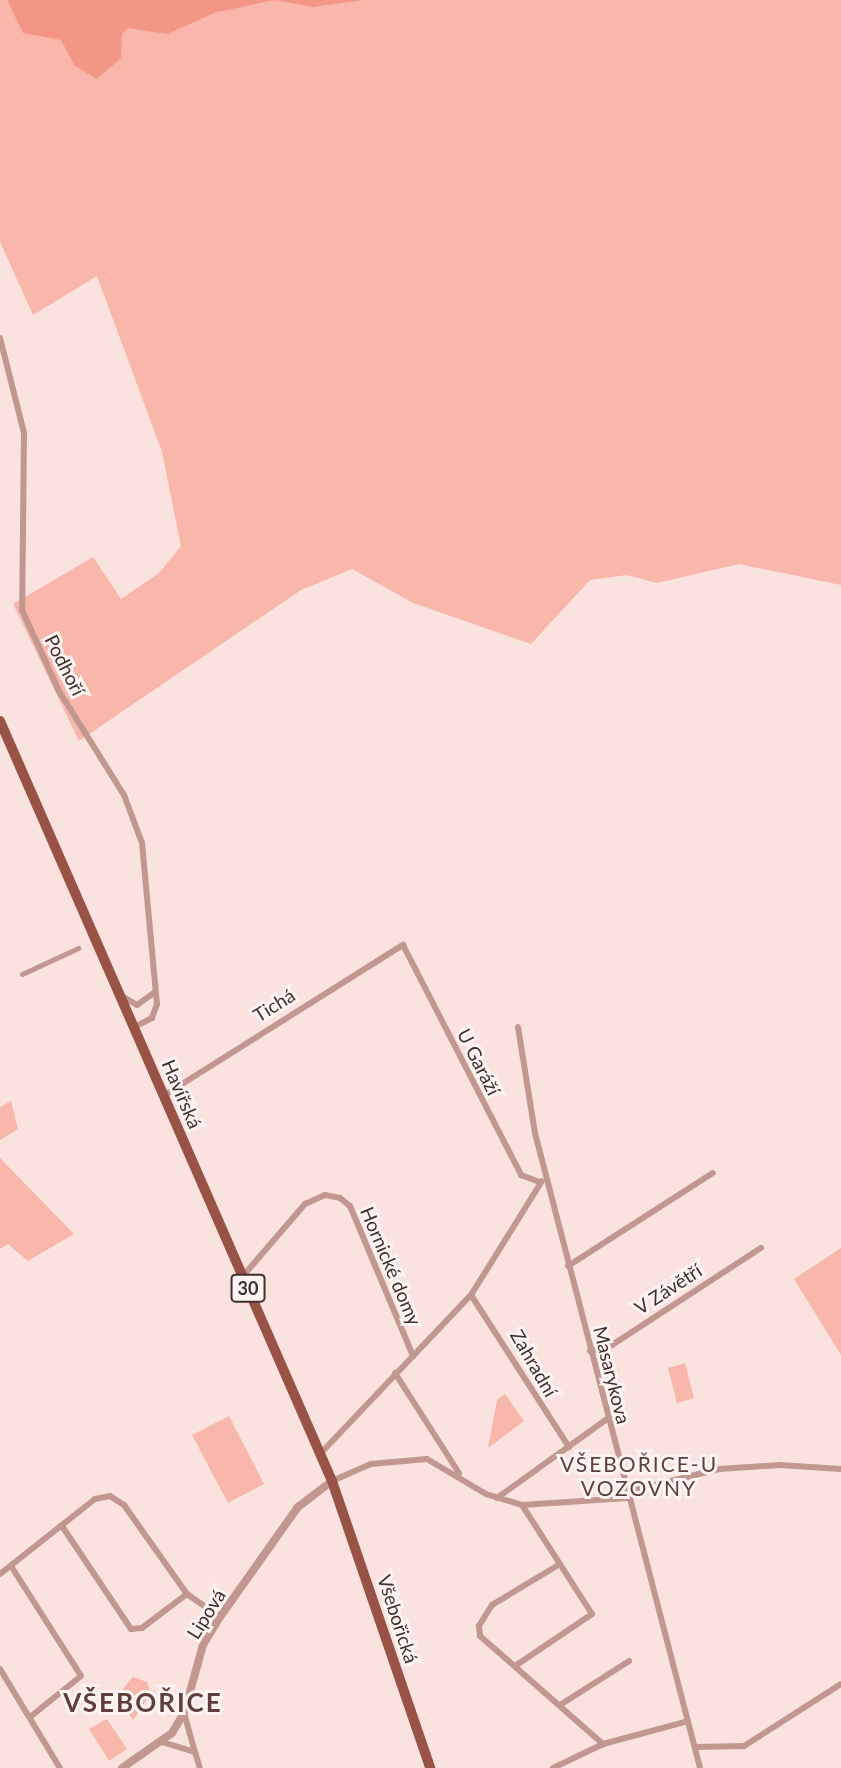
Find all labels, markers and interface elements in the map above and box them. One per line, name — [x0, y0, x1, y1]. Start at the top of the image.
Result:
street label: Podhoří — [40, 631, 90, 699]
street label: Tichá — [249, 983, 299, 1027]
street label: U Garáží — [453, 1025, 505, 1099]
street label: Havířská — [157, 1056, 207, 1132]
street label: Hornické domy — [356, 1203, 426, 1329]
street label: V Závětří — [630, 1259, 706, 1319]
road number: 30 — [230, 1274, 266, 1302]
street label: Masarykova — [589, 1324, 635, 1426]
street label: Zahradní — [506, 1326, 562, 1400]
district label: VŠEBOŘICE-U VOZOVNY — [561, 1451, 717, 1501]
street label: Všebořická — [373, 1572, 423, 1666]
street label: Lipová — [182, 1585, 230, 1643]
district label: VŠEBOŘICE — [64, 1687, 222, 1719]

